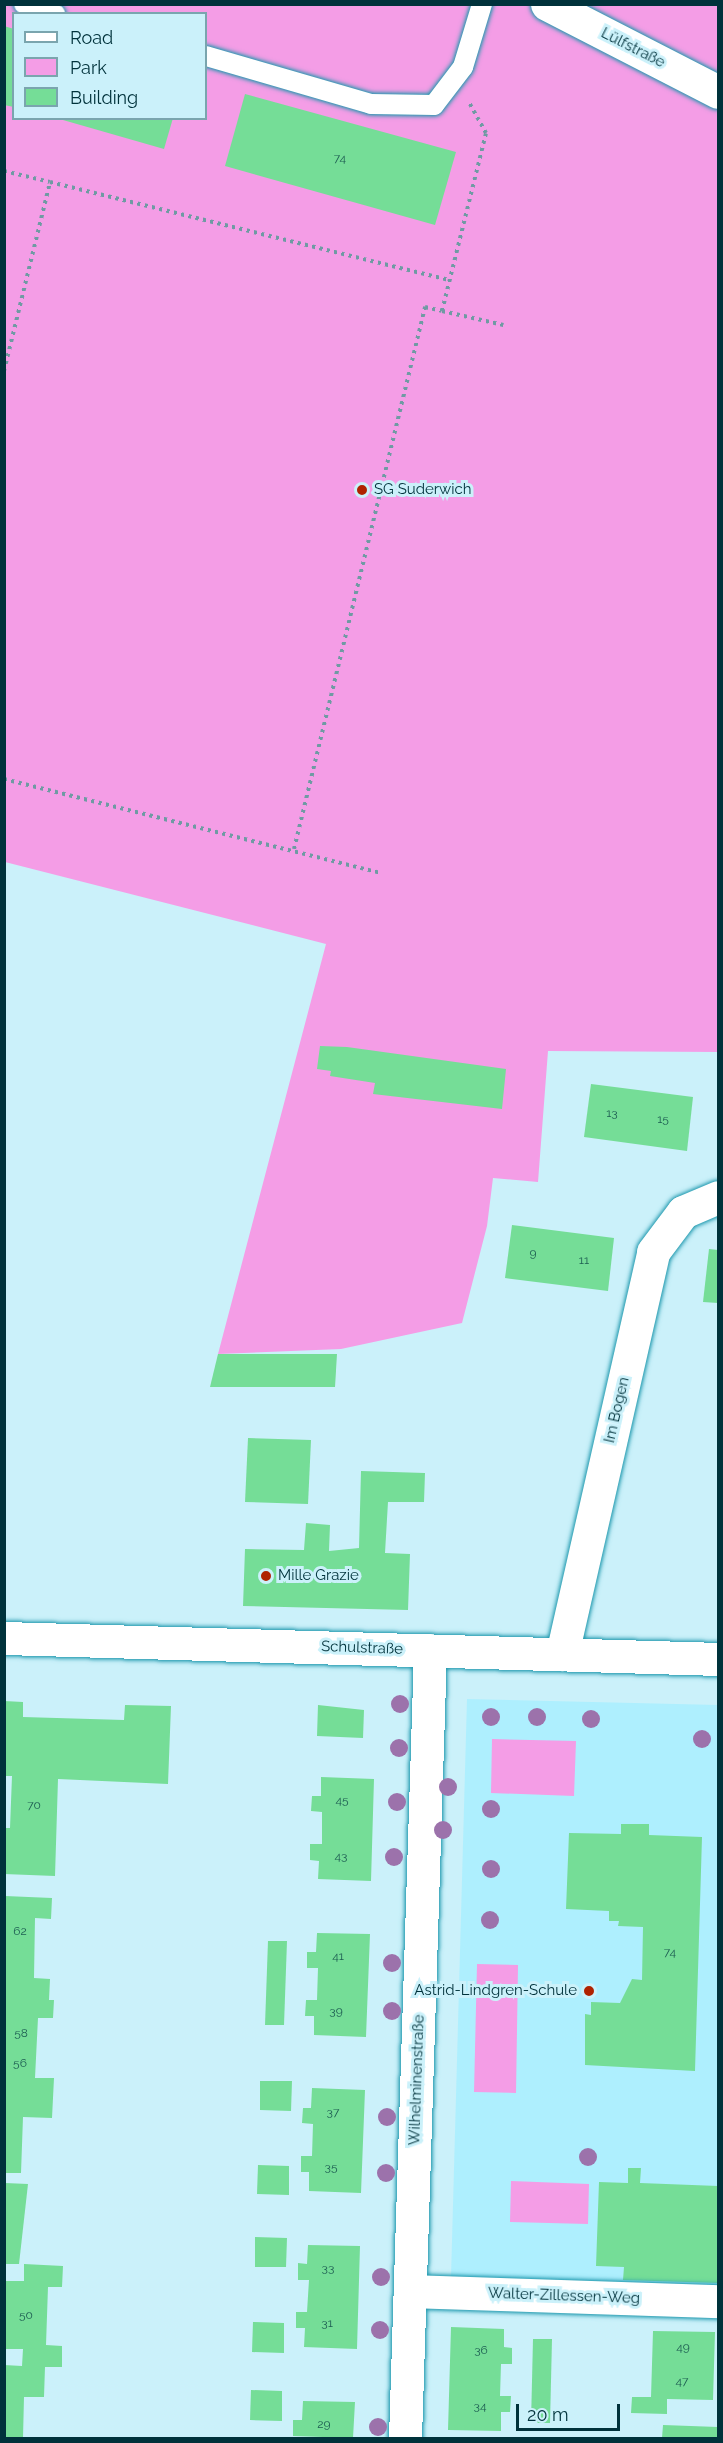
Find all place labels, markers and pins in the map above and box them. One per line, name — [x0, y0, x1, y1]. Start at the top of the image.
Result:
place label: SG Suderwich — [374, 481, 472, 499]
marker: SG Suderwich — [355, 483, 369, 497]
place label: Mille Grazie — [278, 1567, 359, 1585]
marker: Mille Grazie — [259, 1569, 273, 1583]
place label: Astrid-Lindgren-Schule — [414, 1982, 577, 2000]
marker: Astrid-Lindgren-Schule — [582, 1984, 596, 1998]

